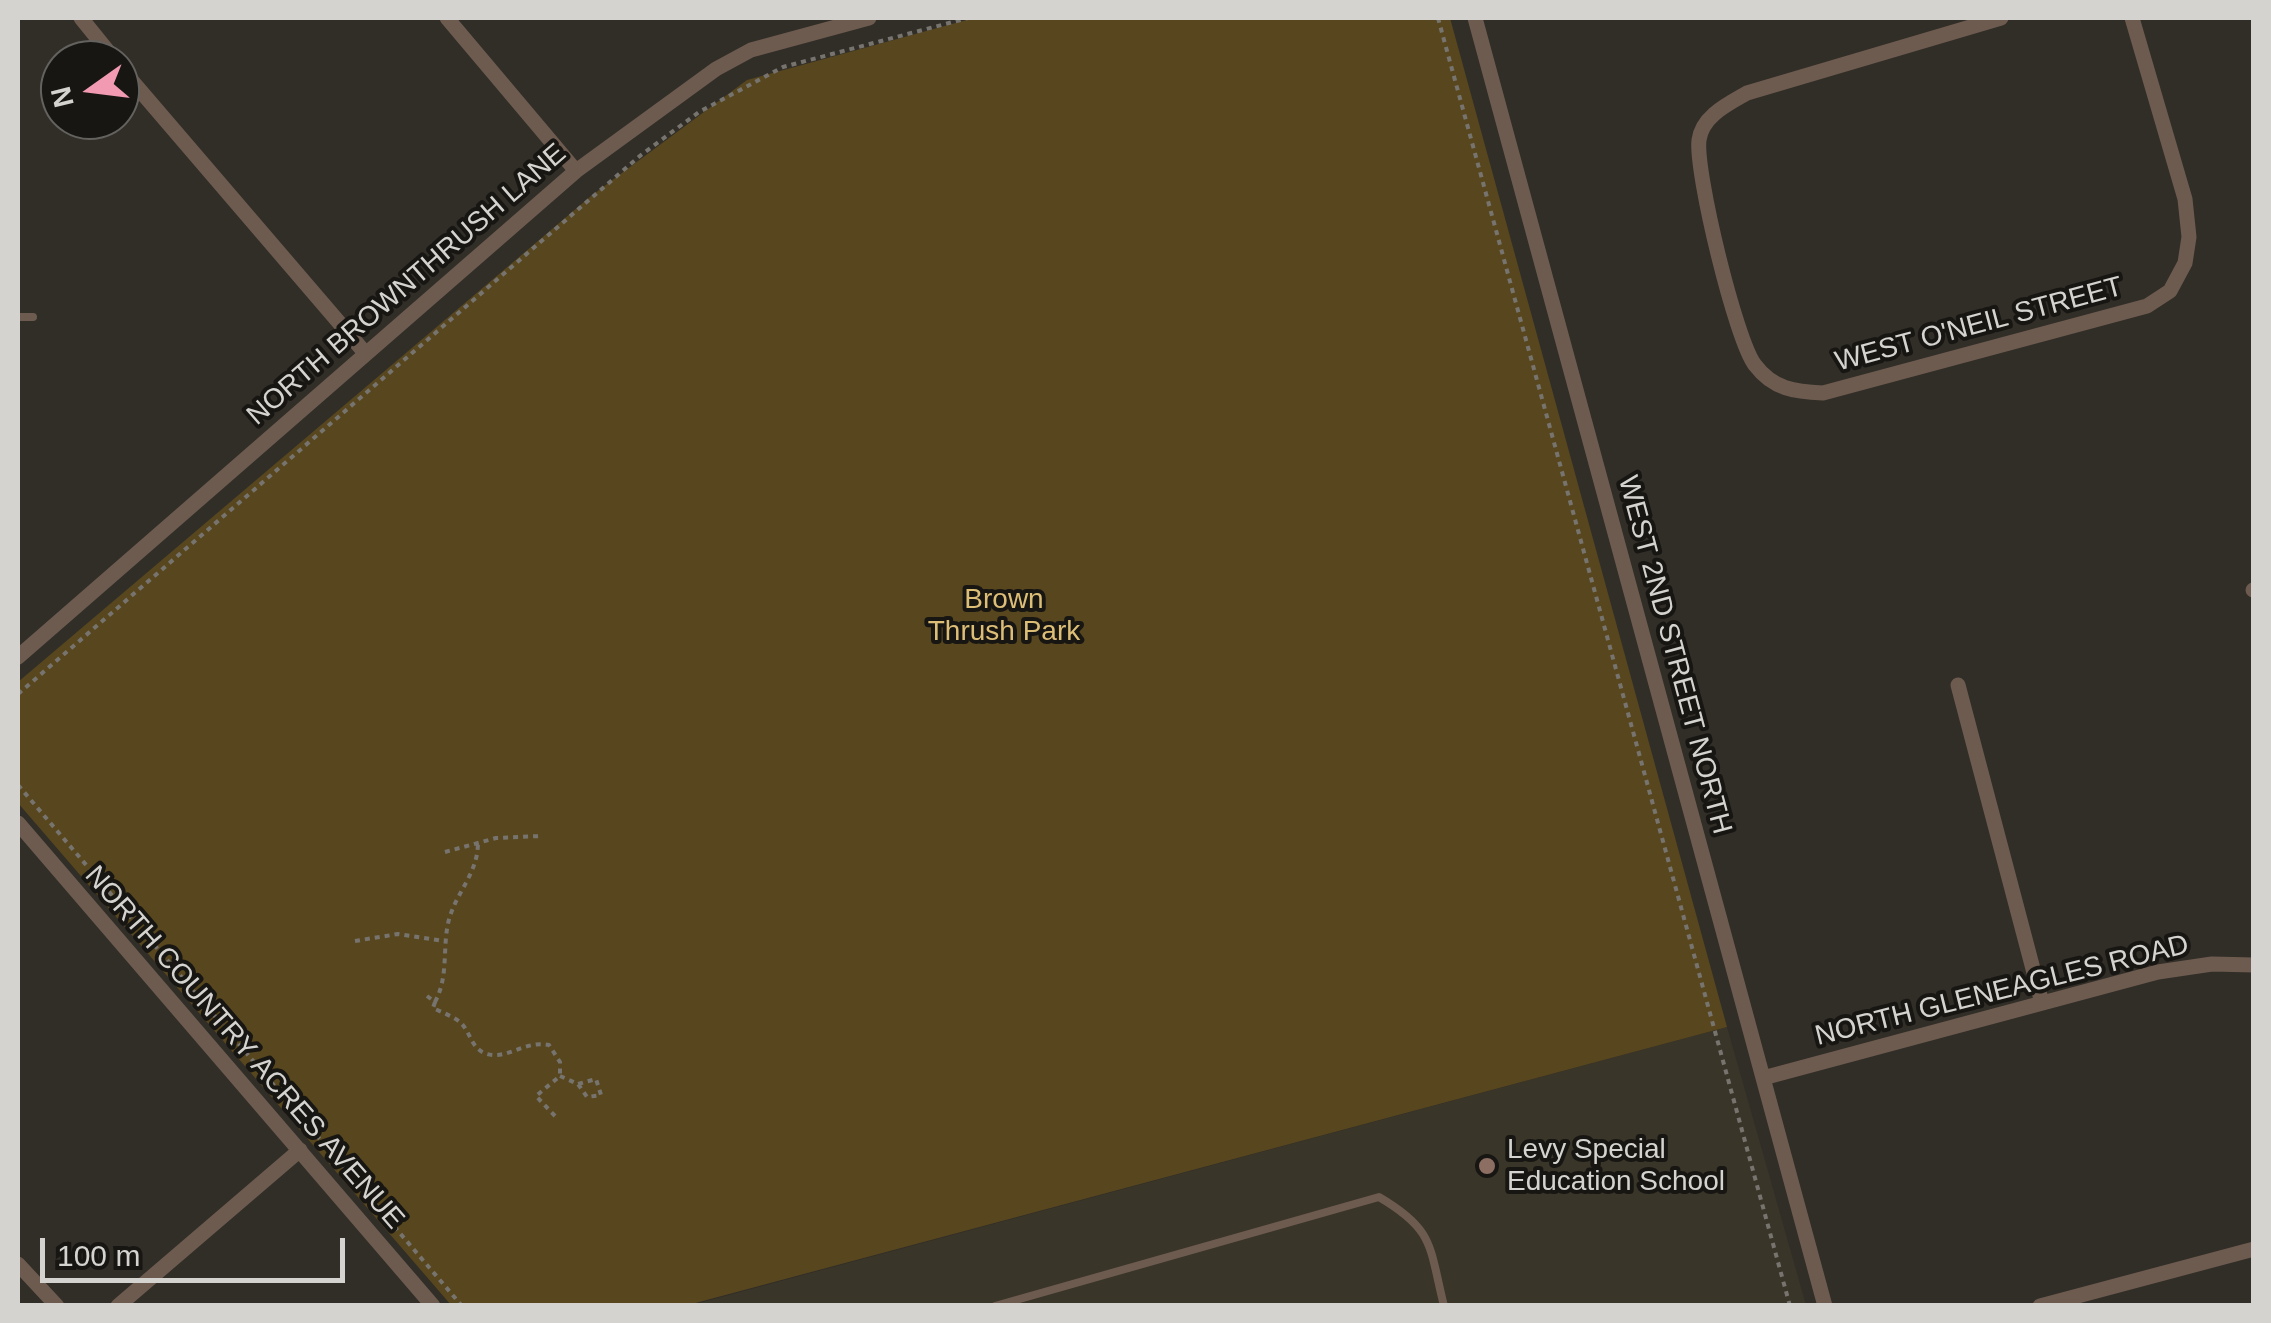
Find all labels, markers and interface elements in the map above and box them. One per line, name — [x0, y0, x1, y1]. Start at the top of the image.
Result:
north arrow — [40, 40, 140, 140]
text: N — [45, 83, 80, 110]
street label: NORTH BROWNTHRUSH LANE — [241, 137, 573, 433]
street label: WEST O'NEIL STREET — [1832, 270, 2126, 380]
street label: WEST 2ND STREET NORTH — [1610, 472, 1738, 838]
park label: Brown Thrush Park — [928, 583, 1080, 649]
street label: NORTH COUNTRY ACRES AVENUE — [77, 860, 411, 1236]
street label: NORTH GLENEAGLES ROAD — [1812, 928, 2192, 1054]
place label: Levy Special Education School — [1507, 1133, 1725, 1199]
marker: Levy Special Education School — [1476, 1155, 1498, 1177]
scale bar — [45, 1218, 350, 1280]
text: 100 m — [57, 1239, 140, 1272]

